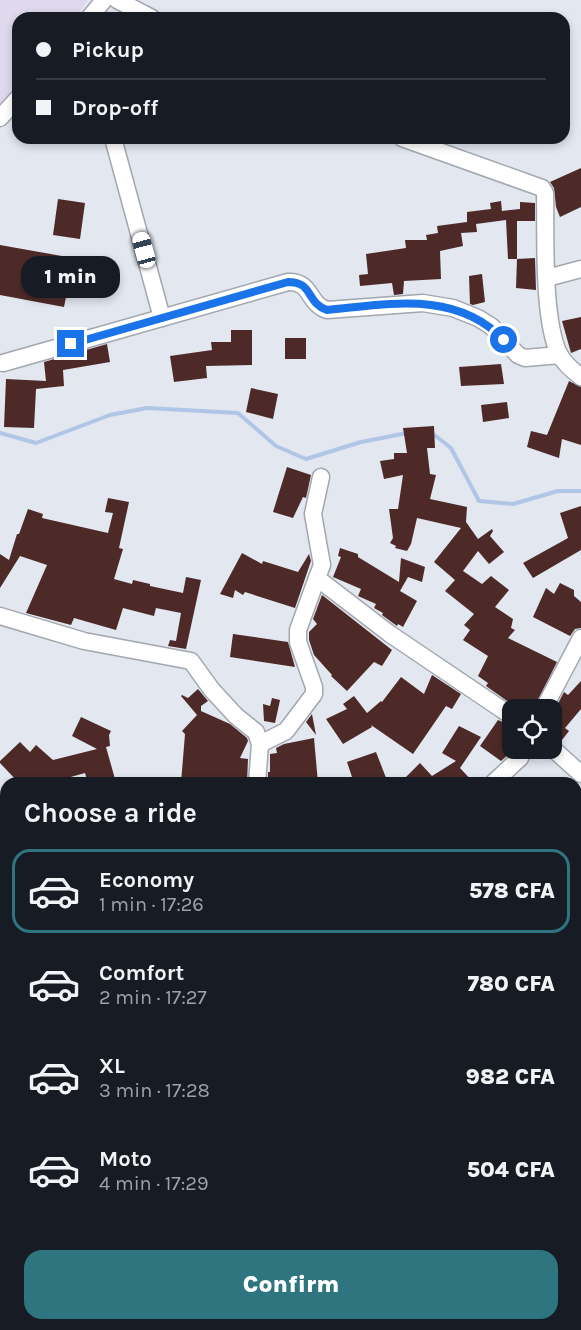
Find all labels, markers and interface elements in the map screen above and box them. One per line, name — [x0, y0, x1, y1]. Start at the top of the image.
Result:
text: Pickup — [72, 37, 144, 63]
text: Drop-off — [72, 95, 158, 121]
car — [131, 230, 157, 270]
callout: 1 min — [22, 257, 121, 299]
text: 1 min — [44, 265, 97, 288]
route start — [490, 326, 517, 353]
route end — [57, 330, 84, 357]
map controls — [502, 699, 562, 759]
button: locate — [502, 699, 562, 759]
text: Choose a ride — [24, 797, 197, 829]
icon: car — [27, 864, 81, 918]
text: Economy — [99, 867, 194, 893]
text: 578 CFA — [469, 878, 555, 904]
text: 1 min · 17:26 — [99, 893, 204, 916]
icon: car — [27, 957, 81, 1011]
text: Comfort — [99, 960, 184, 986]
text: 780 CFA — [467, 971, 555, 997]
text: 2 min · 17:27 — [99, 986, 207, 1009]
icon: car — [27, 1050, 81, 1104]
text: XL — [99, 1053, 125, 1079]
text: 982 CFA — [466, 1064, 555, 1090]
text: 3 min · 17:28 — [99, 1079, 210, 1102]
icon: car — [27, 1143, 81, 1197]
text: Moto — [99, 1146, 152, 1172]
text: 504 CFA — [467, 1157, 555, 1183]
text: 4 min · 17:29 — [99, 1172, 209, 1195]
button: Confirm — [24, 1250, 558, 1319]

